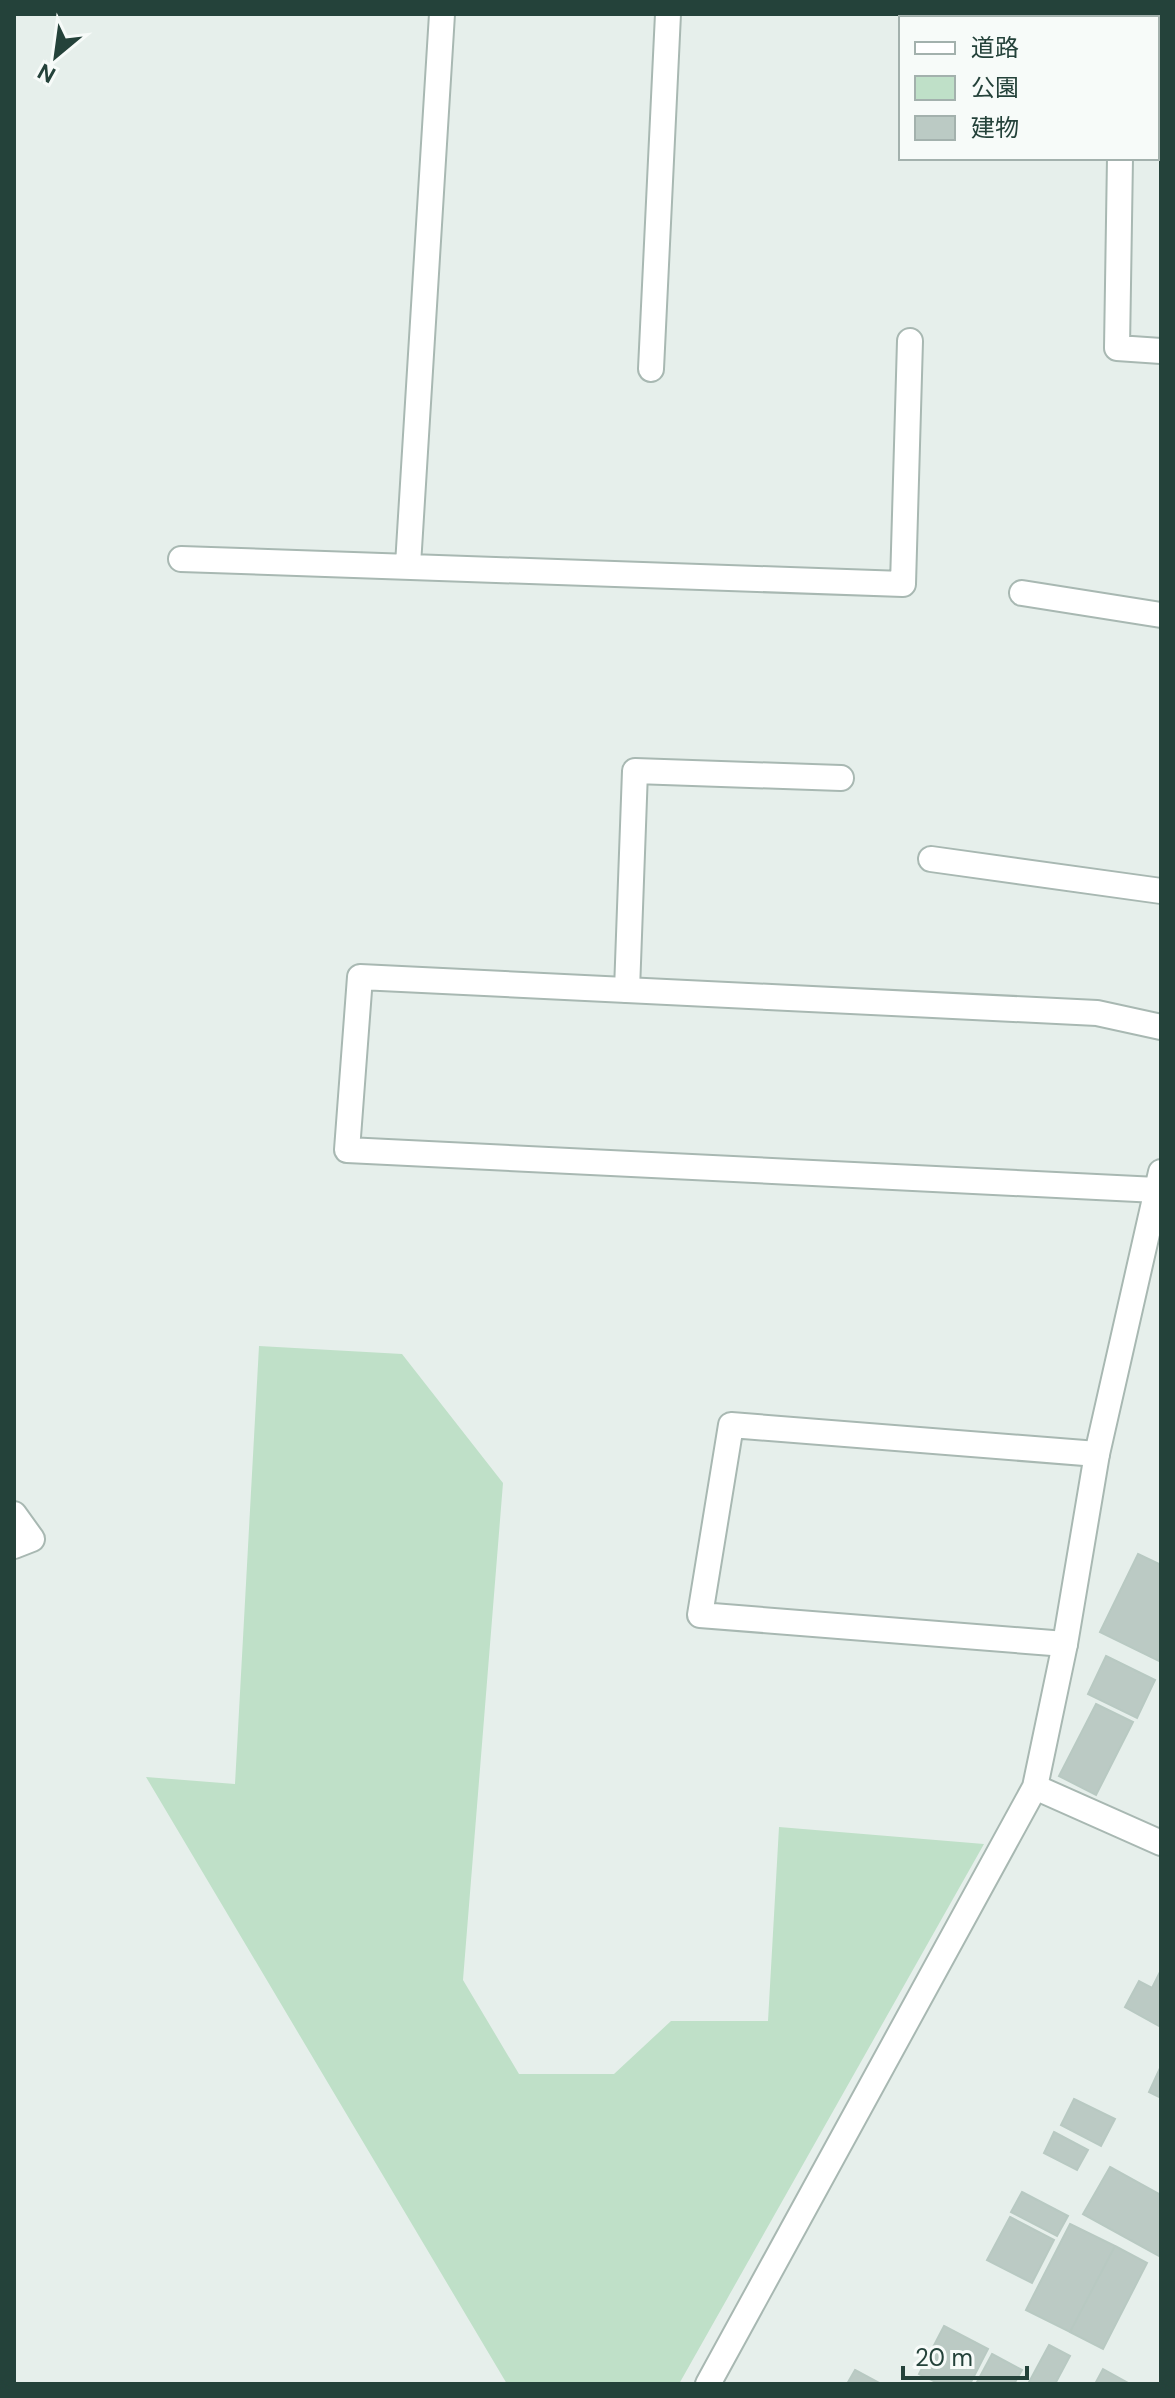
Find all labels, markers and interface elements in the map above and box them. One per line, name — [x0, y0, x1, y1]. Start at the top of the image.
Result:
north arrow — [16, 16, 96, 96]
legend — [899, 16, 1159, 160]
text: 道路 — [971, 32, 1019, 63]
text: N — [32, 56, 61, 90]
text: 公園 — [971, 72, 1019, 103]
text: 建物 — [971, 112, 1019, 143]
scale bar — [903, 2330, 1027, 2380]
text: 20 m — [915, 2342, 973, 2373]

